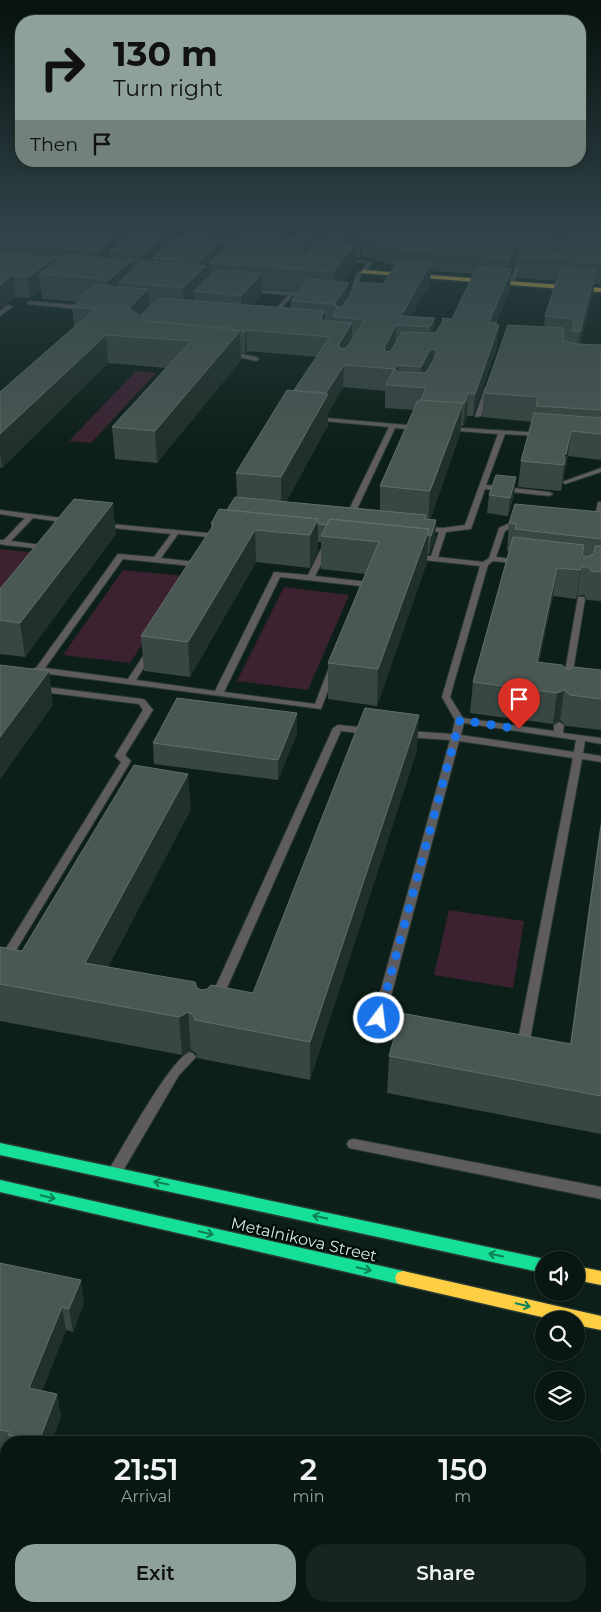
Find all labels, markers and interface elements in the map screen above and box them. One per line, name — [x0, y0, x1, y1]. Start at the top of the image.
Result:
text: 130 m — [113, 32, 218, 75]
icon: right — [30, 35, 95, 100]
text: Turn right — [113, 75, 223, 102]
icon: arrive — [88, 130, 116, 158]
text: Then — [30, 133, 78, 156]
pin — [498, 678, 540, 729]
icon: arrive — [505, 685, 533, 713]
position arrow — [352, 991, 404, 1043]
one-way arrow — [154, 1178, 170, 1187]
one-way arrow — [39, 1193, 55, 1202]
one-way arrow — [313, 1212, 329, 1222]
street label: Metalnikova Street — [229, 1213, 379, 1266]
one-way arrow — [197, 1229, 213, 1238]
one-way arrow — [489, 1250, 505, 1259]
map controls — [535, 1251, 585, 1421]
button: sound — [535, 1251, 585, 1301]
one-way arrow — [356, 1265, 372, 1274]
one-way arrow — [514, 1301, 530, 1310]
button: search — [535, 1311, 585, 1361]
button: layers — [535, 1371, 585, 1421]
text: 21:51 — [114, 1451, 179, 1488]
text: 2 — [300, 1451, 317, 1488]
text: 150 — [438, 1451, 487, 1488]
text: Arrival — [121, 1487, 171, 1506]
text: min — [292, 1487, 325, 1506]
text: m — [454, 1487, 471, 1506]
button: Exit — [15, 1544, 296, 1602]
button: Share — [306, 1544, 586, 1602]

